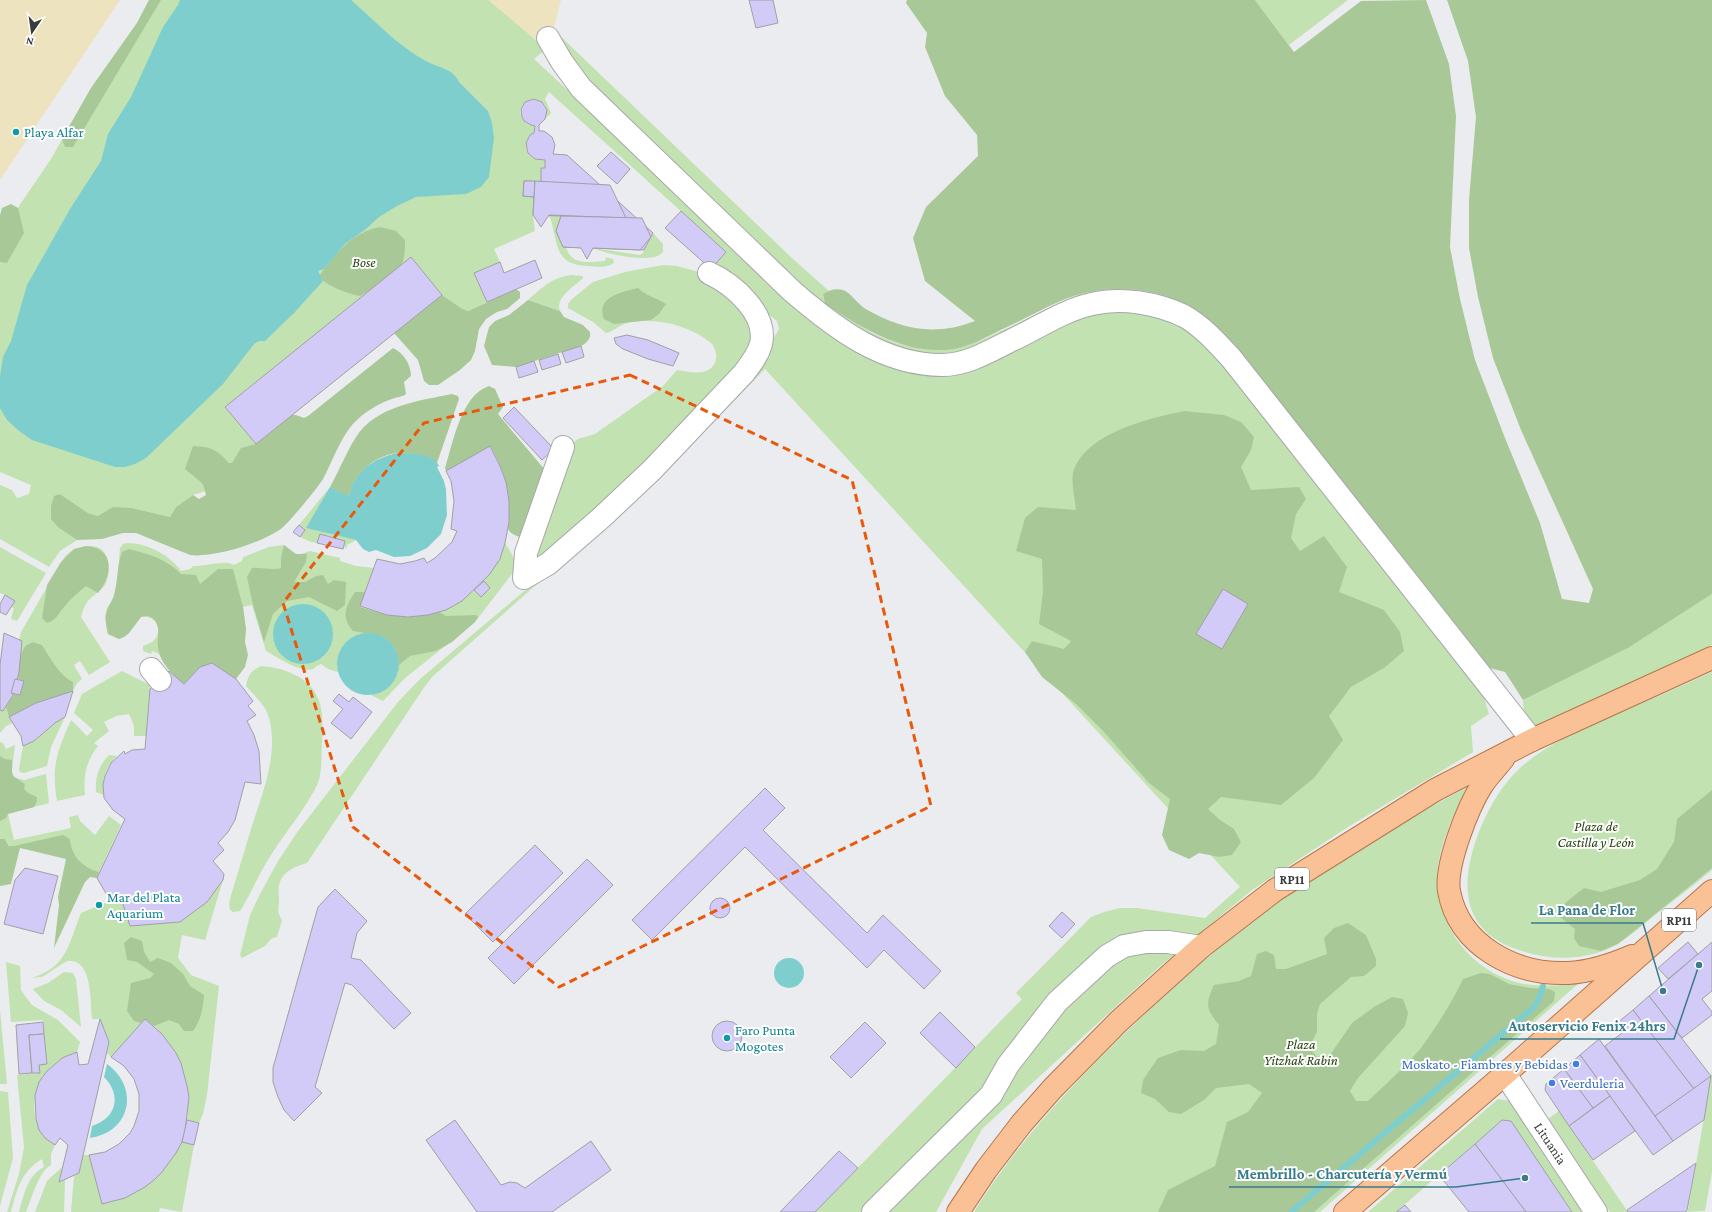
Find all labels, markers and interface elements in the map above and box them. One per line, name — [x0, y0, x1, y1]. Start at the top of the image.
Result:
north arrow — [12, 12, 52, 52]
text: N — [24, 35, 35, 48]
place label: Playa Alfar — [24, 124, 84, 140]
marker: Playa Alfar — [11, 127, 21, 137]
park label: Bose — [352, 254, 376, 270]
park label: Plaza de Castilla y León — [1558, 818, 1634, 850]
road number: RP11 — [1275, 868, 1309, 890]
place label: Mar del Plata Aquarium — [107, 889, 181, 921]
callout: La Pana de Flor — [1531, 896, 1643, 923]
marker: Mar del Plata Aquarium — [94, 900, 104, 910]
text: La Pana de Flor — [1539, 902, 1635, 918]
road number: RP11 — [1662, 909, 1696, 931]
callout: Autoservicio Fenix 24hrs — [1500, 1012, 1674, 1039]
text: Autoservicio Fenix 24hrs — [1507, 1018, 1666, 1034]
place label: Faro Punta Mogotes — [735, 1022, 796, 1054]
marker: Faro Punta Mogotes — [722, 1033, 732, 1043]
park label: Plaza Yitzhak Rabin — [1264, 1036, 1338, 1068]
place label: Moskato - Fiambres y Bebidas — [1402, 1056, 1568, 1072]
marker: Moskato - Fiambres y Bebidas — [1571, 1059, 1581, 1069]
place label: Veerduleria — [1560, 1075, 1625, 1091]
marker: Veerduleria — [1547, 1078, 1557, 1088]
street label: Lituania — [1531, 1119, 1571, 1168]
callout: Membrillo - Charcutería y Vermú — [1229, 1160, 1456, 1187]
text: Membrillo - Charcutería y Vermú — [1237, 1166, 1448, 1182]

